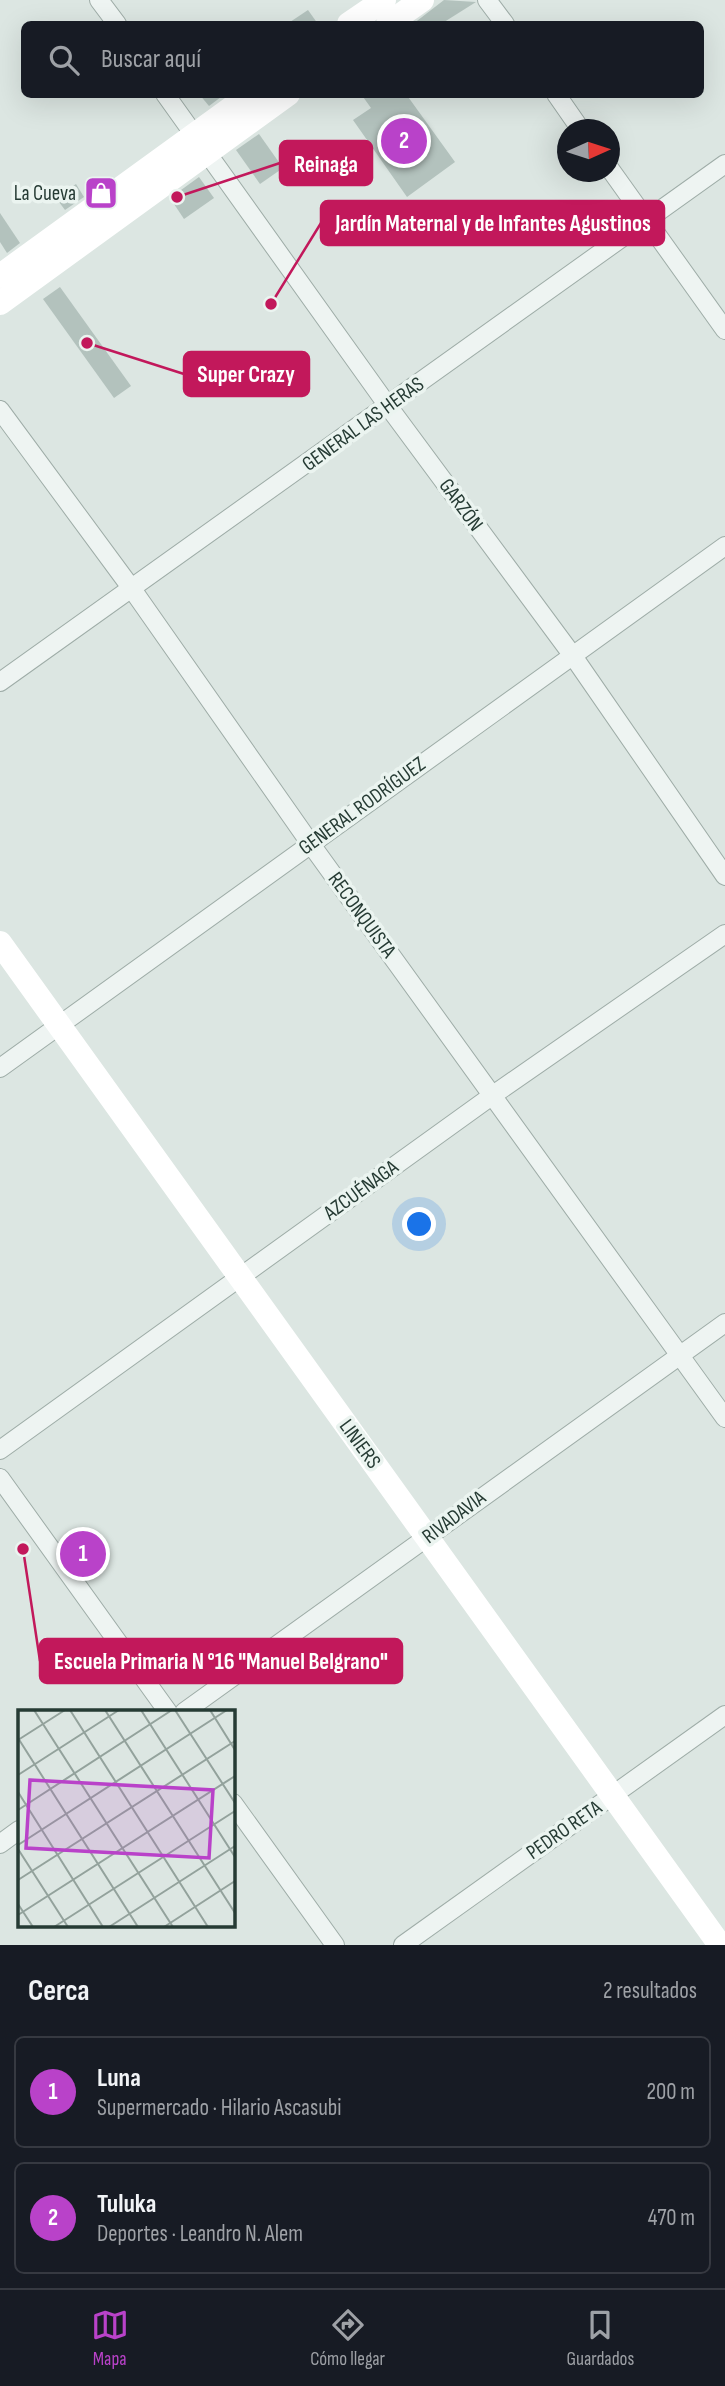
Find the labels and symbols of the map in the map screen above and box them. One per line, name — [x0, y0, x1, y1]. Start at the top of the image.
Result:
pin: 2 — [381, 115, 427, 167]
north arrow — [557, 119, 620, 182]
callout: Reinaga — [280, 141, 372, 185]
text: Reinaga — [294, 151, 358, 179]
shop icon: La Cueva — [82, 174, 120, 212]
place label: La Cueva — [14, 181, 76, 206]
callout: Jardín Maternal y de Infantes Agustinos — [321, 201, 664, 245]
text: Jardín Maternal y de Infantes Agustinos — [334, 210, 651, 238]
callout: Super Crazy — [184, 352, 309, 396]
text: Super Crazy — [197, 361, 295, 389]
street label: GENERAL LAS HERAS — [297, 371, 429, 477]
street label: GARZÓN — [434, 474, 488, 536]
street label: GENERAL RODRÍGUEZ — [294, 751, 431, 860]
street label: RECONQUISTA — [323, 867, 402, 963]
street label: AZCUÉNAGA — [318, 1154, 404, 1226]
your location — [402, 1207, 436, 1241]
street label: LINIERS — [334, 1415, 386, 1473]
street label: RIVADAVIA — [417, 1484, 491, 1549]
pin: 1 — [60, 1528, 106, 1580]
callout: Escuela Primaria N °16 "Manuel Belgrano" — [40, 1639, 402, 1683]
text: Escuela Primaria N °16 "Manuel Belgrano" — [54, 1648, 388, 1676]
inset map — [18, 1710, 234, 1927]
street label: PEDRO RETA — [522, 1794, 607, 1865]

